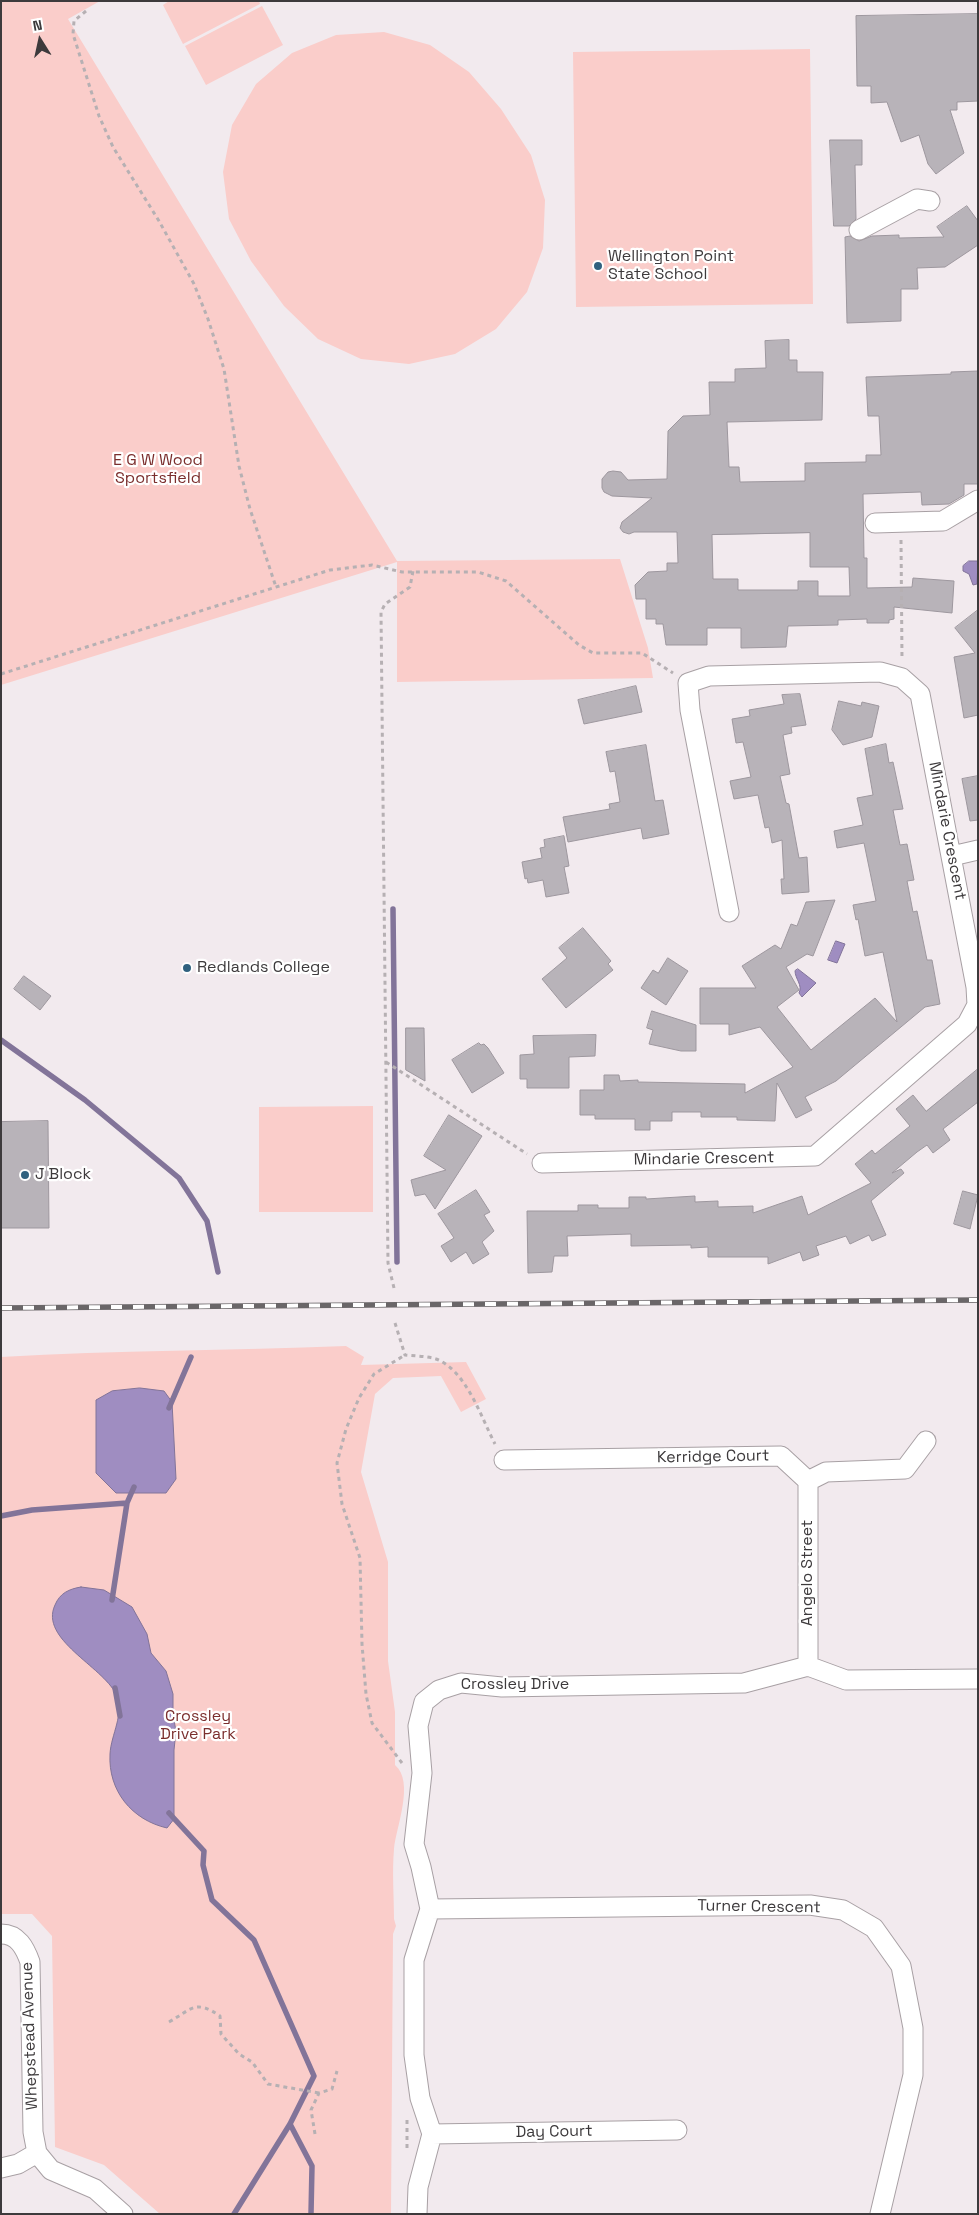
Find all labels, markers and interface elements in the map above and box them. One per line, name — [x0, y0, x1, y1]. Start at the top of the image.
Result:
north arrow — [15, 15, 65, 65]
text: N — [31, 16, 44, 35]
place label: Wellington Point State School — [608, 247, 734, 285]
marker: Wellington Point State School — [592, 260, 604, 272]
park label: E G W Wood Sportsfield — [113, 451, 203, 489]
street label: Mindarie Crescent — [924, 760, 970, 902]
place label: Redlands College — [197, 958, 330, 978]
marker: Redlands College — [181, 962, 193, 974]
street label: Mindarie Crescent — [634, 1148, 774, 1170]
place label: J Block — [35, 1165, 91, 1185]
marker: J Block — [19, 1169, 31, 1181]
street label: Kerridge Court — [657, 1446, 769, 1468]
street label: Angelo Street — [798, 1520, 818, 1626]
street label: Crossley Drive — [461, 1675, 569, 1695]
park label: Crossley Drive Park — [160, 1707, 236, 1745]
street label: Turner Crescent — [697, 1896, 821, 1918]
street label: Whepstead Avenue — [18, 1962, 42, 2110]
street label: Day Court — [515, 2122, 593, 2142]

